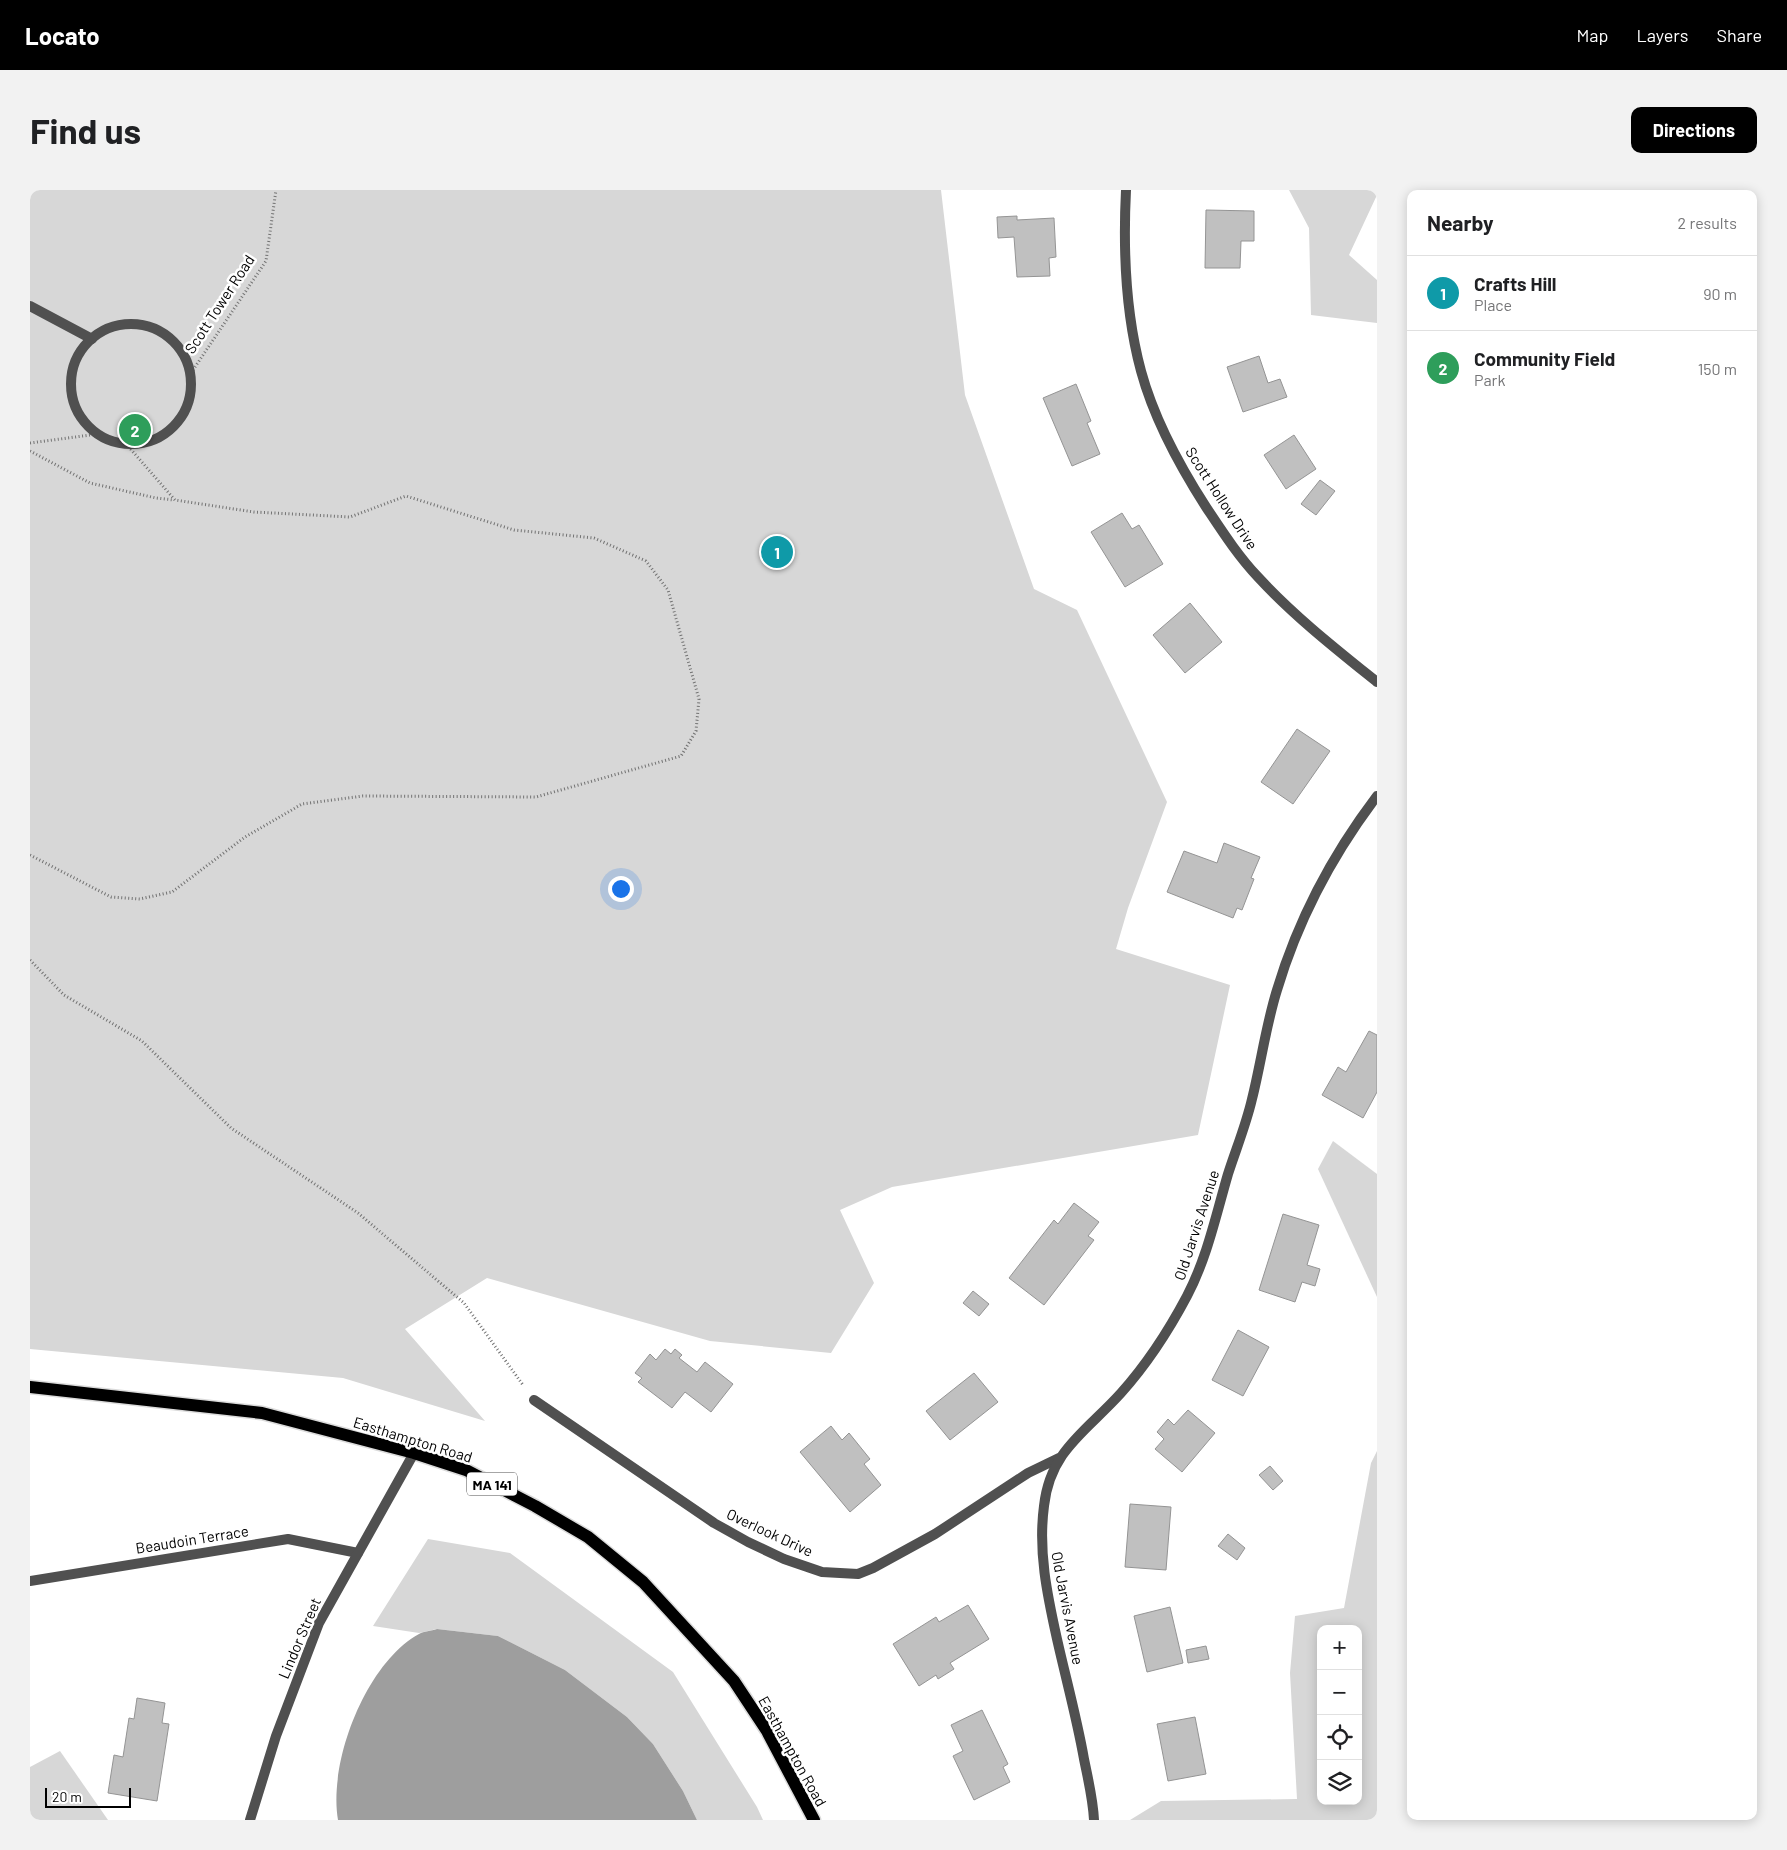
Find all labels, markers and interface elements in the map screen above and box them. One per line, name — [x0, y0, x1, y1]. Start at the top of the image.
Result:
text: Locato — [25, 21, 100, 50]
text: Map — [1576, 24, 1608, 46]
text: Layers — [1636, 24, 1689, 46]
text: Share — [1717, 24, 1762, 46]
button: Directions — [1631, 107, 1757, 153]
text: Find us — [30, 109, 141, 151]
text: Nearby — [1427, 210, 1493, 235]
text: 2 results — [1678, 213, 1737, 232]
street label: Scott Tower Road — [180, 251, 258, 357]
text: Crafts Hill — [1474, 272, 1557, 295]
text: 1 — [1440, 284, 1446, 303]
text: 90 m — [1703, 284, 1737, 303]
text: Place — [1474, 295, 1512, 314]
text: Community Field — [1474, 347, 1615, 370]
text: 2 — [1439, 359, 1447, 378]
text: 150 m — [1698, 359, 1737, 378]
text: Park — [1474, 370, 1505, 389]
pin: 2 — [119, 411, 151, 449]
street label: Scott Hollow Drive — [1182, 443, 1262, 553]
pin: 1 — [761, 533, 793, 571]
your location — [608, 876, 634, 902]
street label: Old Jarvis Avenue — [1170, 1168, 1222, 1282]
street label: Easthampton Road — [351, 1412, 475, 1466]
road number: MA 141 — [467, 1472, 517, 1496]
street label: Overlook Drive — [724, 1504, 816, 1560]
street label: Beaudoin Terrace — [134, 1521, 250, 1557]
street label: Old Jarvis Avenue — [1048, 1550, 1088, 1666]
street label: Lindor Street — [274, 1595, 324, 1681]
map controls — [1317, 1625, 1362, 1805]
button: + — [1317, 1625, 1362, 1670]
button: − — [1317, 1670, 1362, 1715]
street label: Easthampton Road — [755, 1693, 831, 1809]
button: locate — [1317, 1715, 1362, 1760]
button: layers — [1317, 1760, 1362, 1805]
scale bar — [45, 1785, 131, 1808]
text: 20 m — [52, 1788, 82, 1805]

